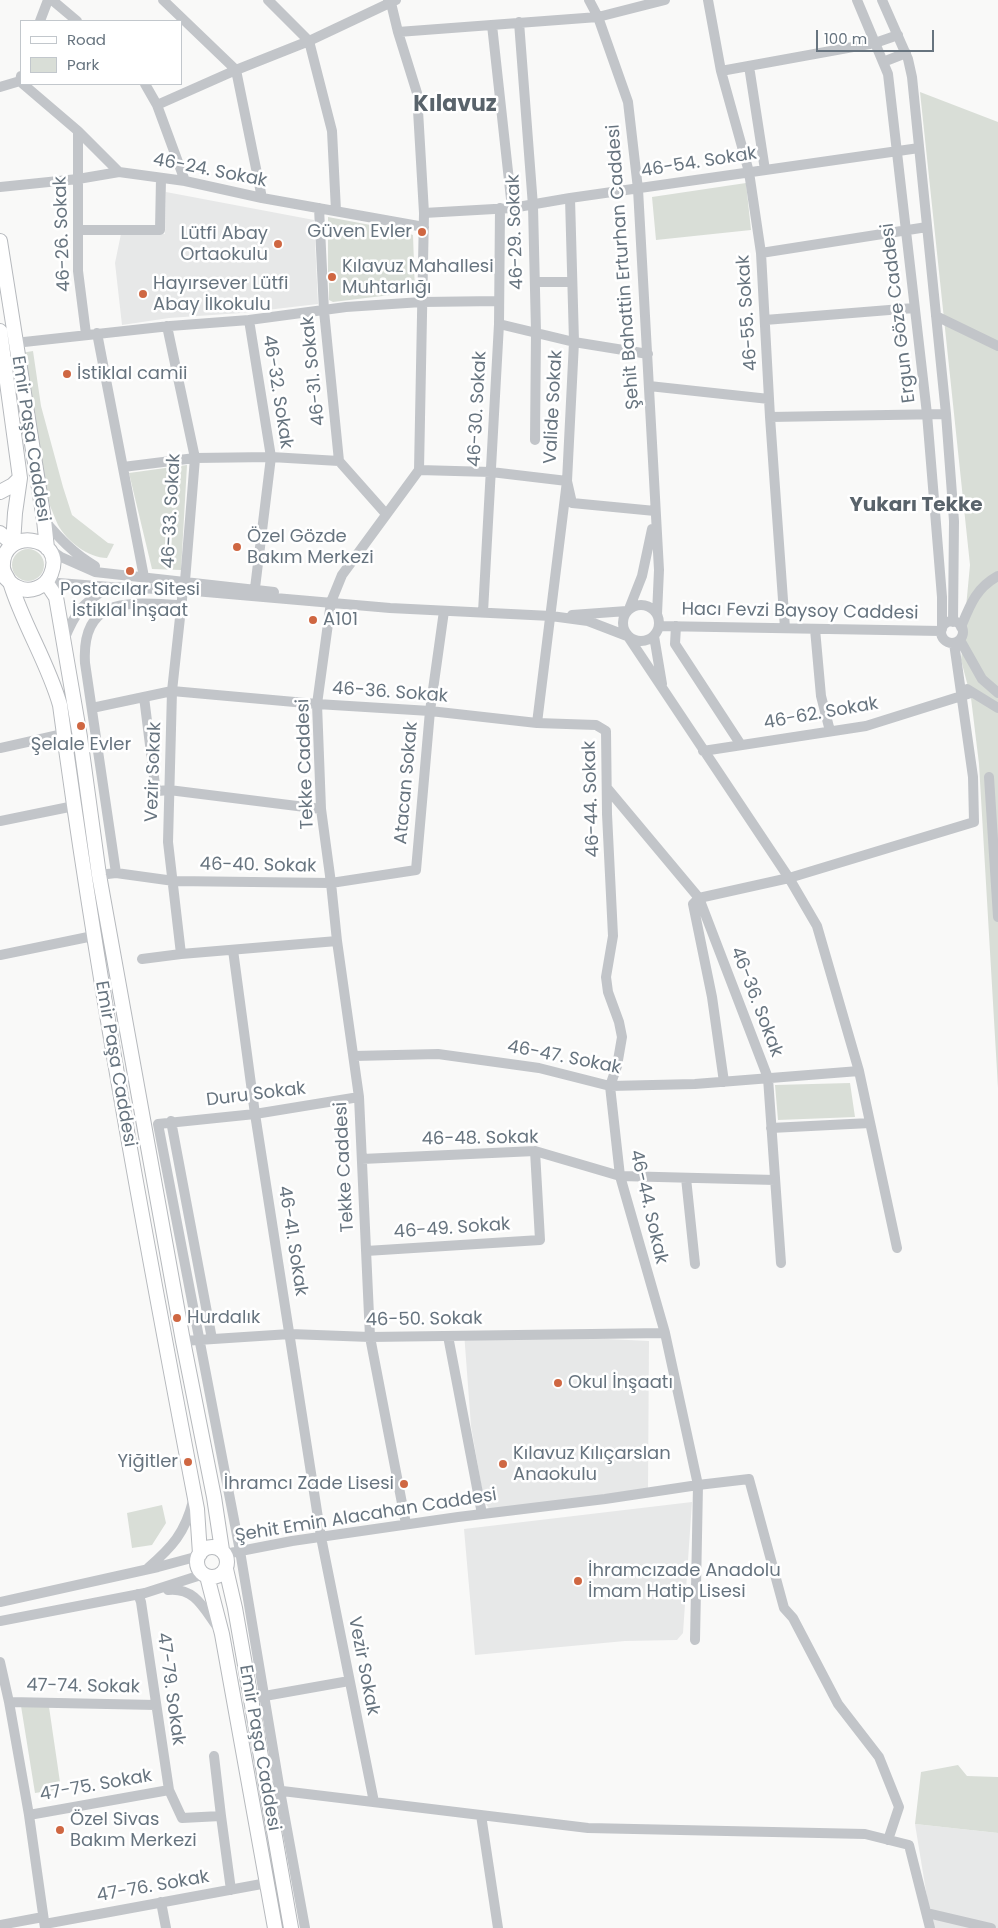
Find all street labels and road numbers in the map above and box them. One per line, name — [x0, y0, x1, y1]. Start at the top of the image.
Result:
street label: Şehit Bahattin Erturhan Caddesi — [603, 124, 645, 410]
street label: 46-54. Sokak — [640, 143, 758, 183]
street label: 46-24. Sokak — [151, 149, 269, 193]
street label: 46-29. Sokak — [503, 174, 529, 290]
street label: 46-26. Sokak — [50, 176, 76, 292]
street label: Ergun Göze Caddesi — [877, 222, 921, 404]
street label: 46-55. Sokak — [733, 254, 763, 372]
street label: 46-31. Sokak — [297, 315, 331, 427]
street label: 46-32. Sokak — [257, 334, 297, 450]
street label: Valide Sokak — [540, 349, 568, 465]
street label: 46-30. Sokak — [464, 351, 492, 467]
street label: Emir Paşa Caddesi — [6, 354, 54, 524]
street label: 46-33. Sokak — [158, 453, 186, 569]
street label: Hacı Fevzi Baysoy Caddesi — [681, 599, 919, 625]
street label: 46-36. Sokak — [331, 678, 449, 708]
street label: 46-62. Sokak — [762, 693, 880, 735]
street label: Tekke Caddesi — [293, 698, 319, 830]
street label: Atacan Sokak — [391, 721, 423, 845]
street label: Vezir Sokak — [141, 722, 167, 822]
street label: 46-44. Sokak — [579, 740, 605, 858]
street label: 46-40. Sokak — [199, 854, 317, 878]
street label: 46-36. Sokak — [725, 944, 787, 1060]
street label: Emir Paşa Caddesi — [90, 979, 140, 1149]
street label: 46-47. Sokak — [505, 1036, 623, 1080]
street label: Duru Sokak — [205, 1078, 307, 1112]
street label: Tekke Caddesi — [331, 1101, 359, 1233]
street label: 46-48. Sokak — [421, 1127, 539, 1151]
street label: 46-44. Sokak — [624, 1148, 672, 1266]
street label: 46-41. Sokak — [273, 1184, 311, 1298]
street label: 46-49. Sokak — [393, 1214, 511, 1244]
street label: 46-50. Sokak — [365, 1308, 483, 1332]
street label: Şehit Emin Alacahan Caddesi — [234, 1485, 498, 1547]
street label: Vezir Sokak — [343, 1615, 383, 1717]
street label: 47-79. Sokak — [151, 1631, 189, 1747]
street label: Emir Paşa Caddesi — [234, 1663, 284, 1833]
street label: 47-74. Sokak — [26, 1675, 140, 1699]
street label: 47-75. Sokak — [38, 1766, 154, 1806]
street label: 47-76. Sokak — [95, 1866, 211, 1908]

